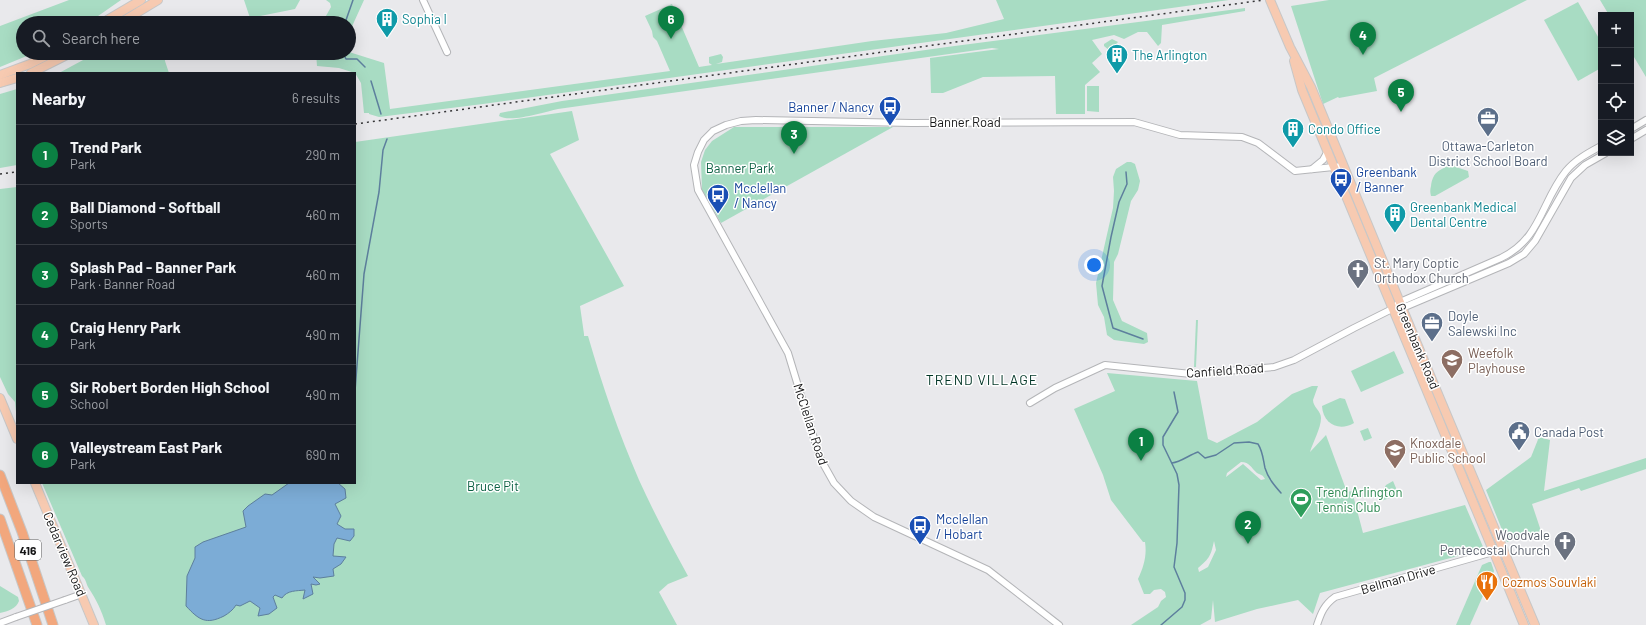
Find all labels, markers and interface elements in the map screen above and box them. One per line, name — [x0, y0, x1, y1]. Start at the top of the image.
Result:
building icon: Sophia I — [374, 6, 400, 39]
pin: 6 — [658, 6, 684, 39]
place label: Sophia I — [402, 11, 447, 27]
map controls — [1598, 12, 1634, 156]
button: + — [1598, 12, 1634, 48]
search box — [16, 16, 356, 60]
pin: 4 — [1350, 22, 1376, 55]
icon: search — [30, 27, 52, 49]
text: Search here — [62, 29, 140, 47]
building icon: The Arlington — [1104, 42, 1130, 75]
place label: The Arlington — [1132, 47, 1207, 63]
button: − — [1598, 48, 1634, 84]
pin: 5 — [1388, 79, 1414, 112]
button: locate — [1598, 84, 1634, 120]
text: Nearby — [32, 88, 86, 108]
text: 6 results — [292, 90, 340, 106]
bus stop icon: Banner / Nancy — [877, 94, 903, 127]
place label: Banner / Nancy — [788, 99, 874, 115]
office icon: Ottawa-Carleton District School Board — [1475, 105, 1501, 138]
street label: Banner Road — [929, 114, 1001, 130]
building icon: Condo Office — [1280, 116, 1306, 149]
button: layers — [1598, 120, 1634, 156]
pin: 3 — [781, 121, 807, 154]
place label: Condo Office — [1308, 121, 1381, 137]
text: Trend Park — [70, 138, 142, 156]
place label: Ottawa-Carleton District School Board — [1428, 138, 1548, 169]
text: 1 — [43, 147, 47, 163]
text: 290 m — [306, 147, 340, 163]
text: Park — [70, 156, 96, 172]
park label: Banner Park — [706, 160, 775, 176]
place label: Greenbank / Banner — [1356, 164, 1417, 195]
bus stop icon: Greenbank / Banner — [1328, 166, 1354, 199]
place label: Mcclellan / Nancy — [734, 180, 786, 211]
bus stop icon: Mcclellan / Nancy — [705, 182, 731, 215]
text: Ball Diamond - Softball — [70, 198, 220, 216]
place label: Greenbank Medical Dental Centre — [1410, 199, 1516, 230]
building icon: Greenbank Medical Dental Centre — [1382, 201, 1408, 234]
text: 2 — [41, 207, 49, 223]
text: 460 m — [305, 207, 340, 223]
text: Sports — [70, 216, 108, 232]
your location — [1084, 255, 1104, 275]
place label: St. Mary Coptic Orthodox Church — [1374, 255, 1469, 286]
church icon: St. Mary Coptic Orthodox Church — [1345, 257, 1371, 290]
text: Splash Pad - Banner Park — [70, 258, 236, 276]
text: 3 — [41, 267, 49, 283]
text: 460 m — [305, 267, 340, 283]
text: Park · Banner Road — [70, 276, 175, 292]
street label: Greenbank Road — [1393, 300, 1443, 392]
place label: Doyle Salewski Inc — [1448, 308, 1517, 339]
office icon: Doyle Salewski Inc — [1419, 310, 1445, 343]
text: Craig Henry Park — [70, 318, 181, 336]
text: 4 — [41, 327, 49, 343]
text: 490 m — [305, 327, 340, 343]
text: Park — [70, 336, 96, 352]
place label: Weefolk Playhouse — [1468, 345, 1525, 376]
school or university icon: Weefolk Playhouse — [1439, 347, 1465, 380]
street label: Canfield Road — [1186, 359, 1264, 381]
district label: TREND VILLAGE — [926, 371, 1038, 388]
text: Sir Robert Borden High School — [70, 378, 270, 396]
street label: McClellan Road — [790, 381, 832, 467]
text: 5 — [41, 387, 49, 403]
text: 490 m — [305, 387, 340, 403]
text: School — [70, 396, 108, 412]
public building icon: Canada Post — [1506, 419, 1532, 452]
place label: Canada Post — [1534, 424, 1604, 440]
pin: 1 — [1128, 428, 1154, 461]
place label: Knoxdale Public School — [1410, 435, 1486, 466]
school or university icon: Knoxdale Public School — [1382, 437, 1408, 470]
text: Valleystream East Park — [70, 438, 222, 456]
text: 6 — [42, 447, 48, 463]
text: 690 m — [306, 447, 340, 463]
text: Park — [70, 456, 96, 472]
park label: Bruce Pit — [467, 478, 519, 494]
place label: Trend Arlington Tennis Club — [1316, 484, 1402, 515]
sports icon: Trend Arlington Tennis Club — [1288, 486, 1314, 519]
street label: Cedarview Road — [40, 509, 90, 599]
place label: Mcclellan / Hobart — [936, 511, 988, 542]
pin: 2 — [1235, 511, 1261, 544]
bus stop icon: Mcclellan / Hobart — [907, 513, 933, 546]
place label: Woodvale Pentecostal Church — [1440, 527, 1550, 558]
church icon: Woodvale Pentecostal Church — [1552, 529, 1578, 562]
road number: 416 — [15, 540, 41, 560]
street label: Bellman Drive — [1359, 561, 1437, 597]
restaurant icon: Cozmos Souvlaki — [1474, 569, 1500, 602]
place label: Cozmos Souvlaki — [1502, 574, 1597, 590]

